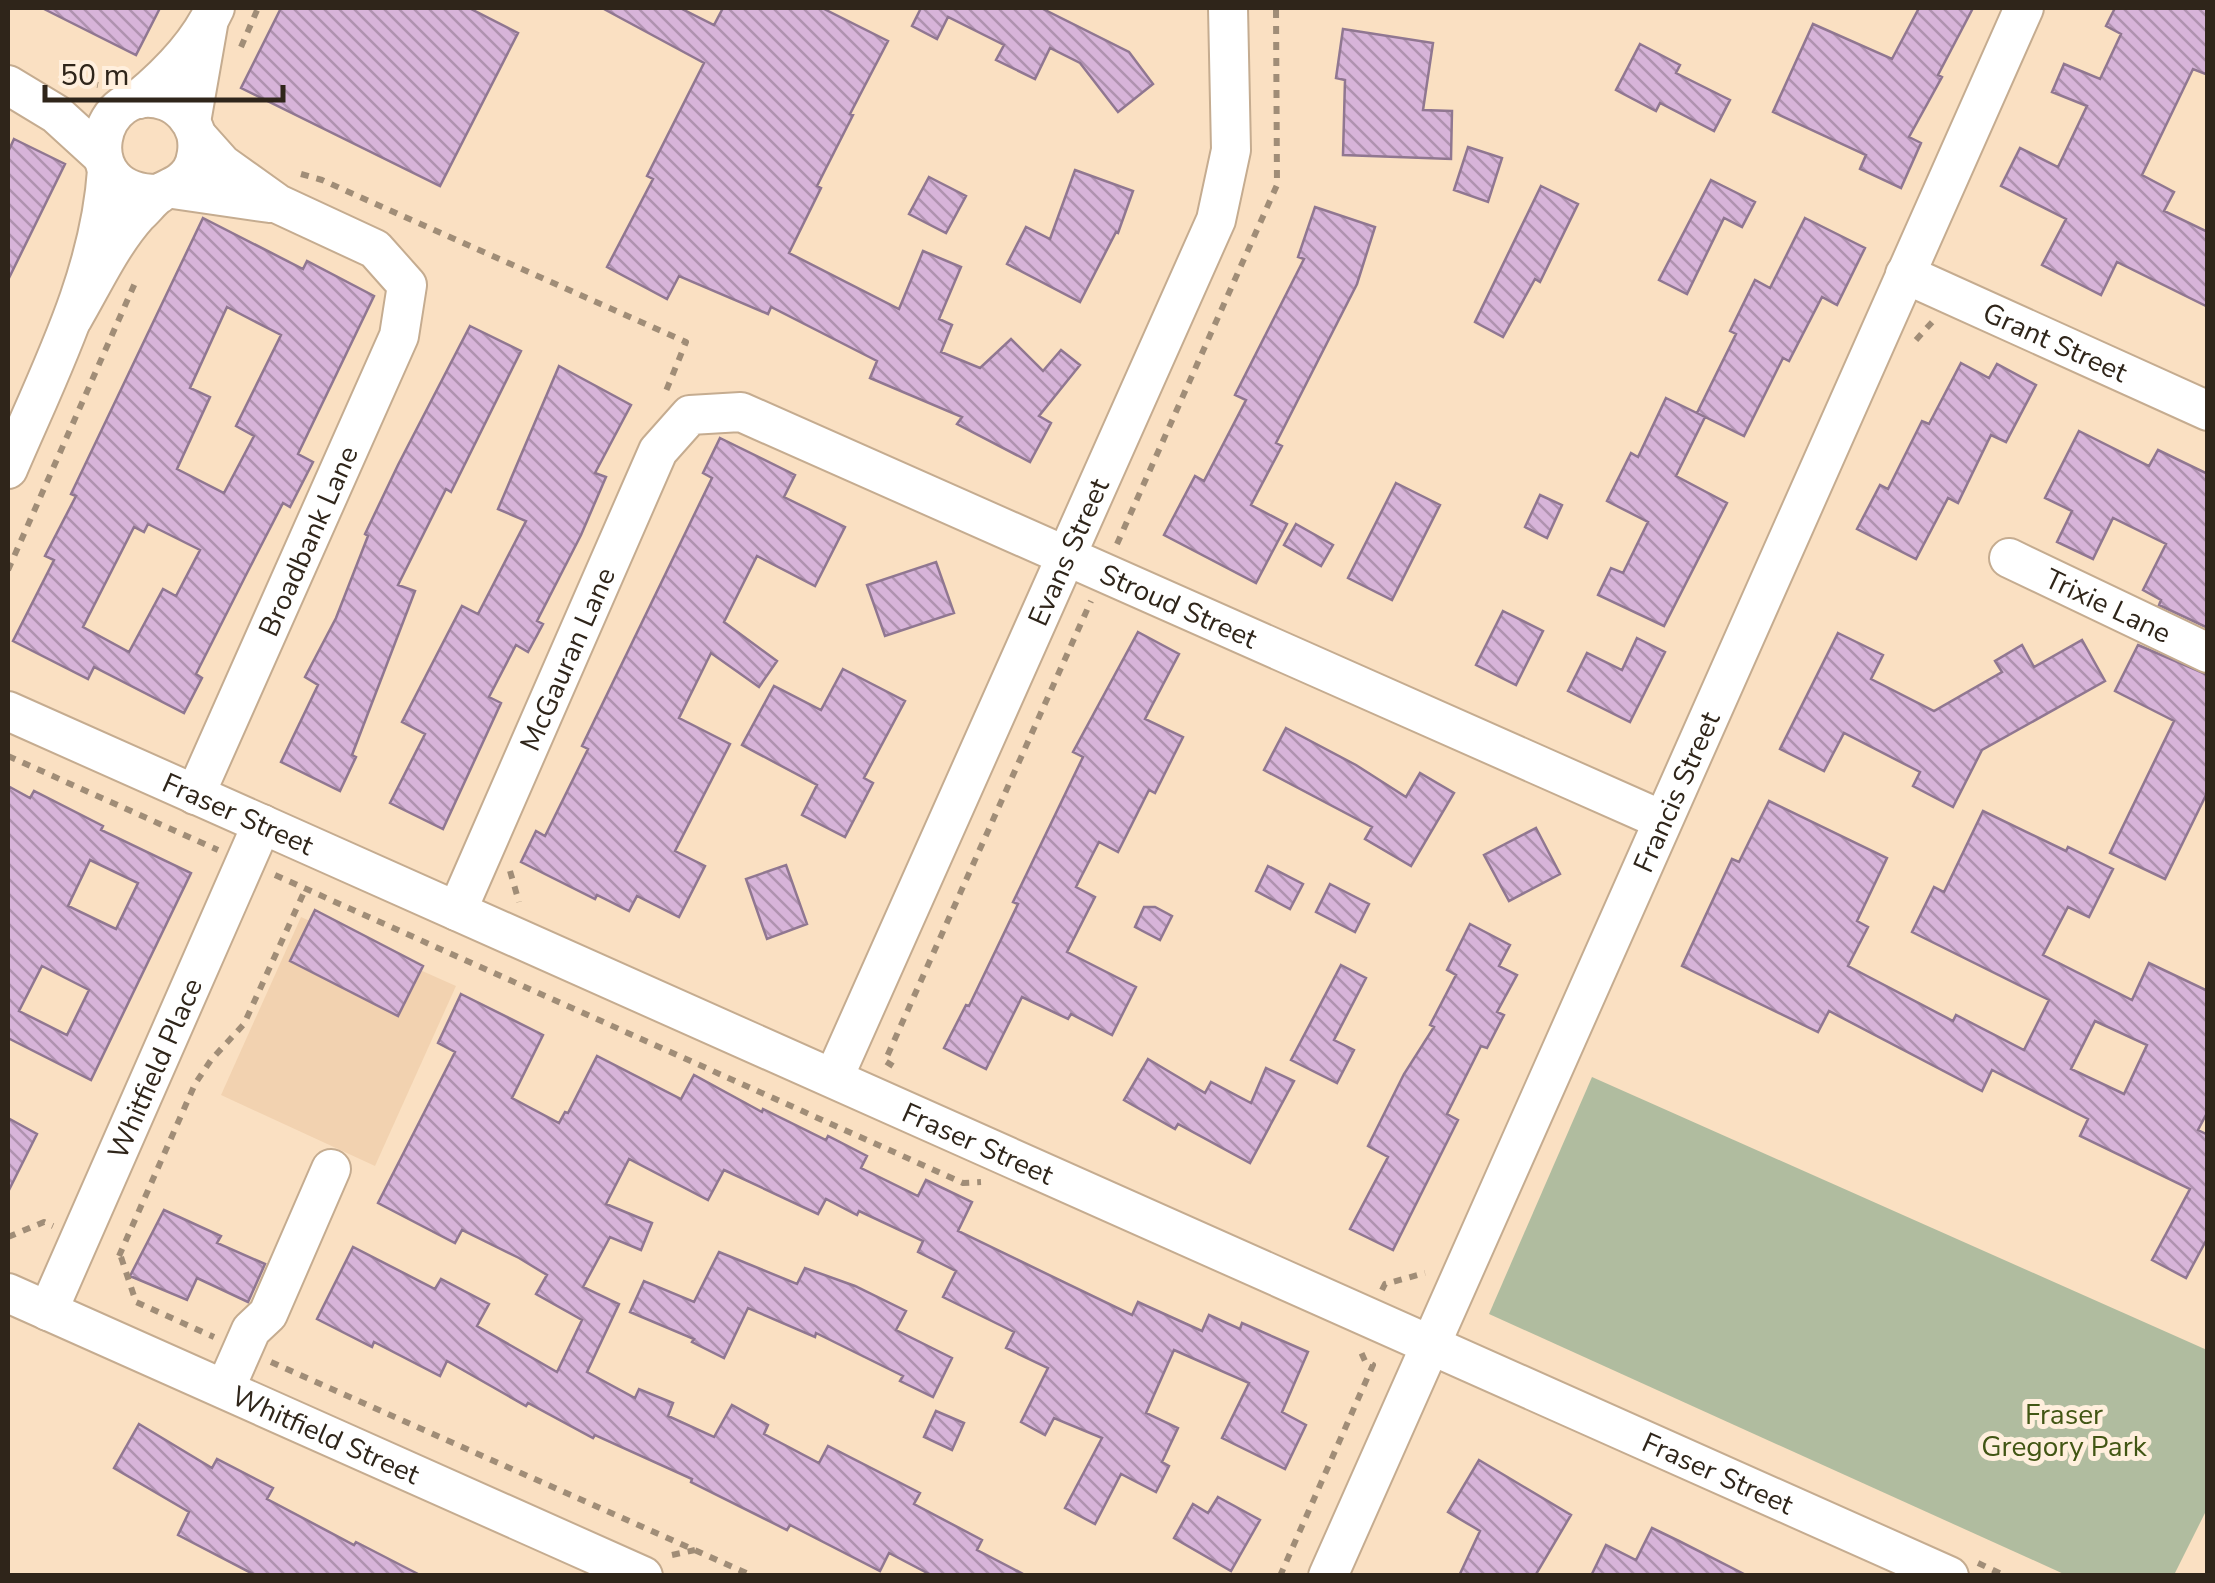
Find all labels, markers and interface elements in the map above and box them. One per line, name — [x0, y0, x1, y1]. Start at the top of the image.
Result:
scale bar — [45, 40, 282, 102]
text: 50 m — [60, 55, 129, 96]
street label: Grant Street — [1977, 294, 2133, 392]
street label: Broadbank Lane — [250, 440, 368, 643]
street label: Evans Street — [1019, 472, 1119, 632]
street label: Stroud Street — [1094, 555, 1263, 658]
street label: Trixie Lane — [2039, 560, 2177, 653]
street label: McGauran Lane — [511, 562, 625, 757]
street label: Francis Street — [1625, 706, 1729, 879]
street label: Fraser Street — [156, 764, 320, 865]
street label: Whitfield Place — [99, 972, 212, 1165]
street label: Fraser Street — [896, 1094, 1059, 1195]
street label: Whitfield Street — [226, 1377, 426, 1494]
park label: Fraser Gregory Park — [1981, 1396, 2148, 1466]
street label: Fraser Street — [1636, 1424, 1799, 1524]

